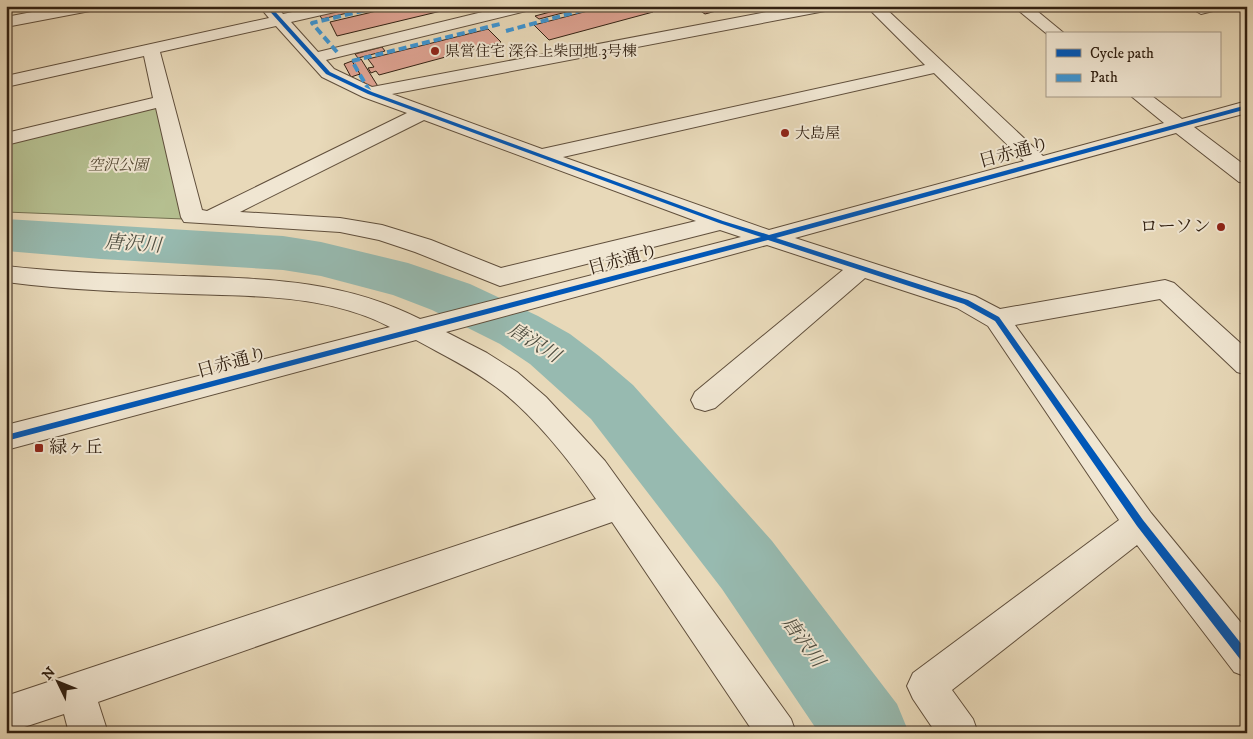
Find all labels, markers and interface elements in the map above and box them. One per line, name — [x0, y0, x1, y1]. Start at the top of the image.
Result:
legend — [1046, 32, 1220, 98]
place label: 県営住宅 深谷上柴団地 3号棟 — [445, 42, 637, 61]
text: Cycle path — [1090, 44, 1154, 63]
marker: 県営住宅 深谷上柴団地 3号棟 — [429, 45, 441, 57]
text: Path — [1090, 68, 1118, 87]
place label: 大島屋 — [795, 124, 840, 143]
marker: 大島屋 — [779, 127, 791, 139]
street label: 日赤通り — [976, 133, 1052, 173]
park label: 空沢公園 — [88, 156, 151, 175]
place label: ローソン — [1140, 216, 1211, 238]
marker: ローソン — [1215, 221, 1227, 233]
water label: 唐沢川 — [104, 231, 164, 258]
street label: 日赤通り — [585, 240, 661, 280]
water label: 唐沢川 — [504, 318, 566, 369]
street label: 日赤通り — [194, 343, 270, 383]
place label: 緑ヶ丘 — [49, 437, 103, 459]
marker: 緑ヶ丘 — [33, 442, 45, 454]
water label: 唐沢川 — [777, 612, 830, 673]
north arrow — [32, 656, 82, 706]
text: N — [39, 663, 60, 684]

